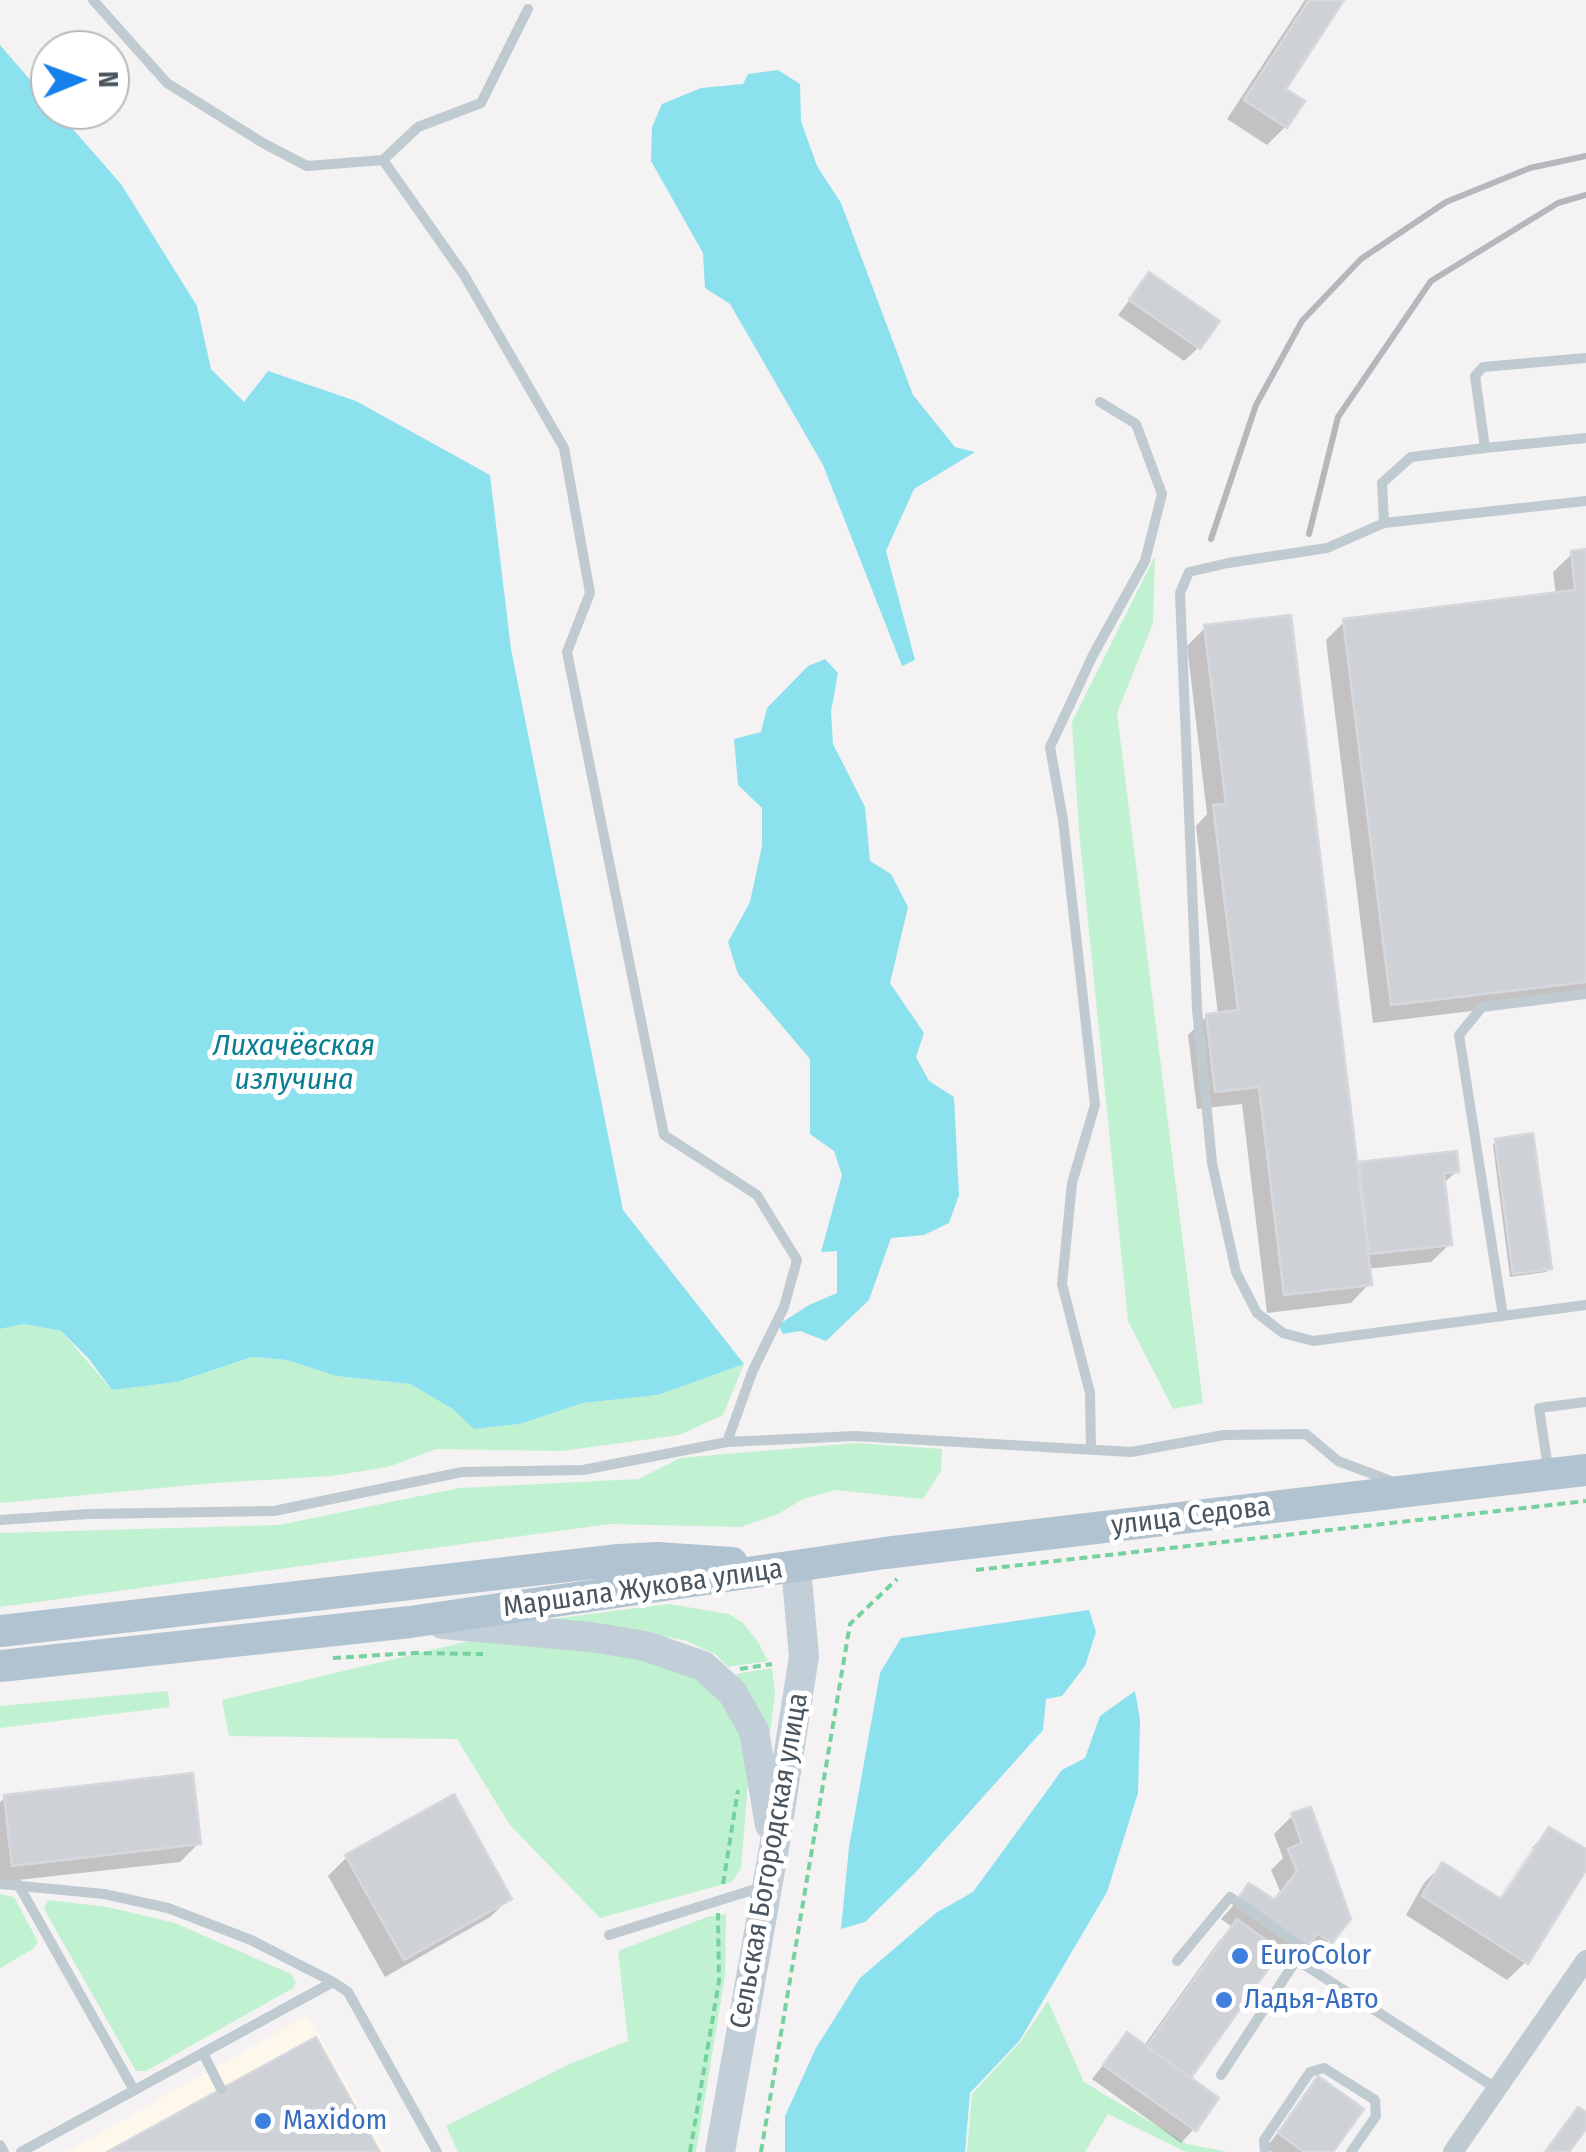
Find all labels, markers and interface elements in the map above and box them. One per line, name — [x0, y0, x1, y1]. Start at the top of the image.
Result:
north arrow — [30, 30, 130, 130]
text: N — [92, 71, 125, 88]
water label: Лихачёвская излучина — [213, 1029, 375, 1100]
street label: улица Седова — [1109, 1491, 1273, 1543]
street label: Маршала Жукова улица — [501, 1553, 785, 1625]
street label: Сельская Богородская улица — [724, 1691, 816, 2031]
place label: EuroColor — [1260, 1939, 1371, 1973]
marker: EuroColor — [1229, 1945, 1251, 1967]
place label: Ладья-Авто — [1244, 1983, 1379, 2017]
marker: Ладья-Авто — [1213, 1989, 1235, 2011]
place label: Maxidom — [283, 2104, 387, 2138]
marker: Maxidom — [252, 2110, 274, 2132]

